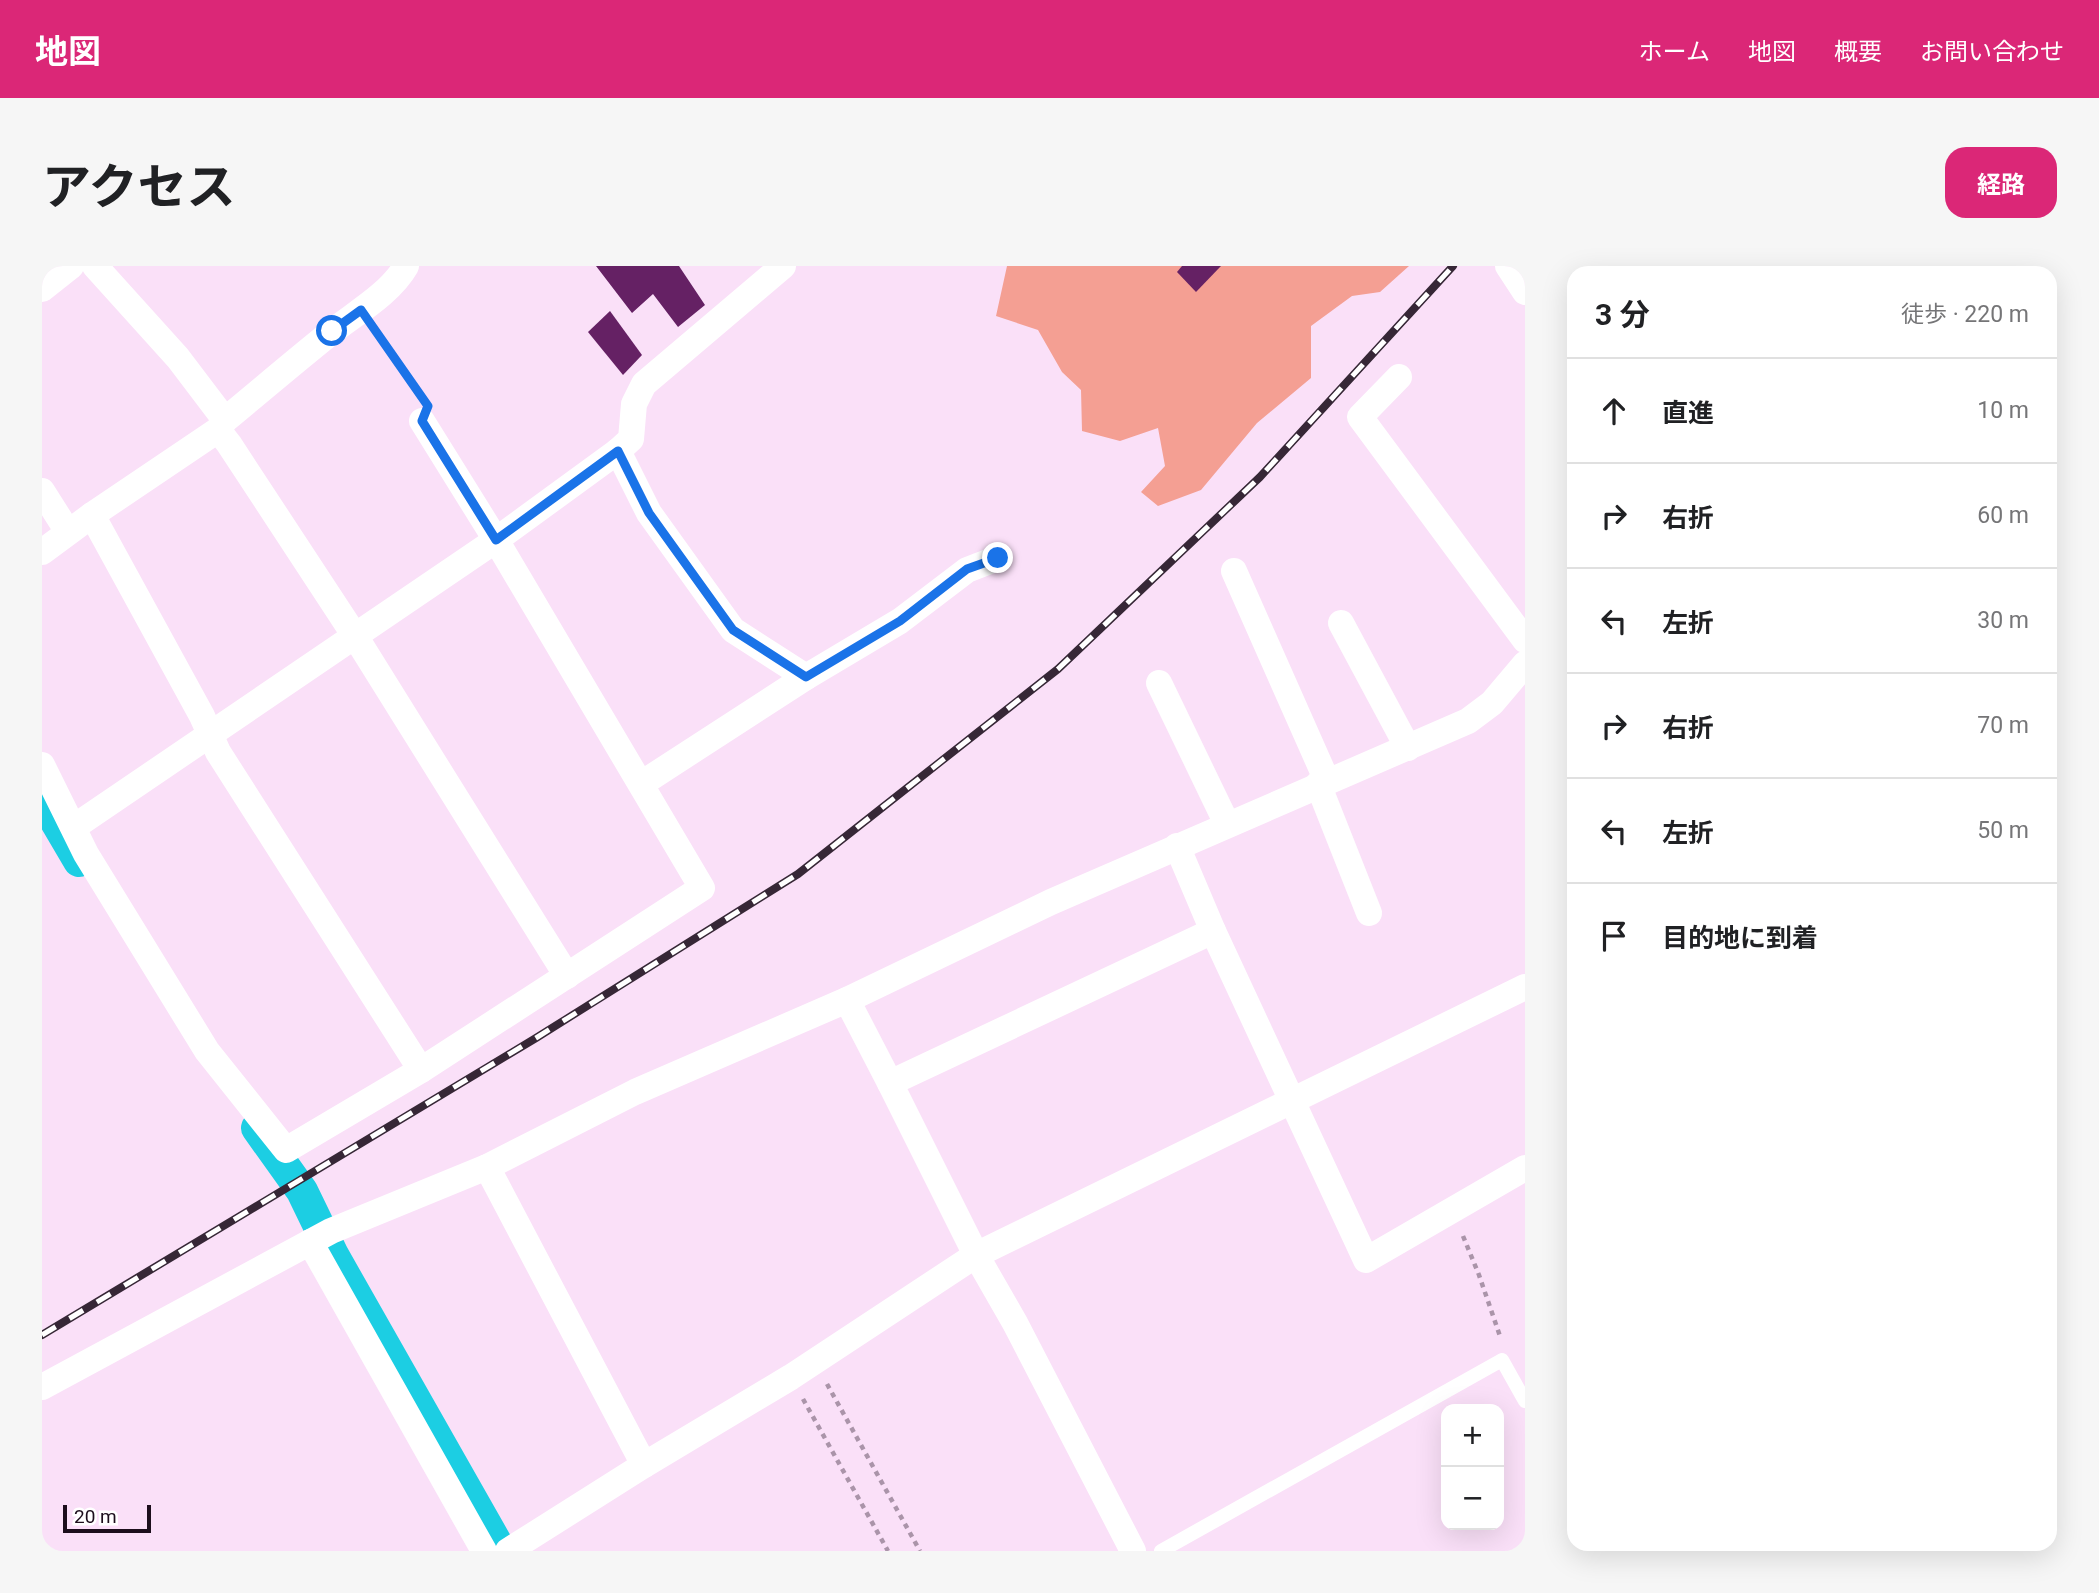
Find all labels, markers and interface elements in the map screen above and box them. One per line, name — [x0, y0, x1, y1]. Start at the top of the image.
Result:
text: 地図 — [35, 32, 101, 71]
text: ホーム — [1639, 38, 1710, 66]
text: 地図 — [1748, 38, 1796, 66]
text: 概要 — [1834, 38, 1882, 66]
text: お問い合わせ — [1920, 38, 2064, 66]
button: 経路 — [1945, 147, 2057, 218]
text: アクセス — [42, 159, 236, 216]
text: 3 分 — [1595, 297, 1650, 332]
text: 徒歩 · 220 m — [1901, 301, 2029, 328]
route start — [316, 315, 347, 346]
icon: ahead — [1595, 392, 1633, 430]
text: 10 m — [1977, 397, 2029, 424]
text: 直進 — [1662, 398, 1714, 428]
icon: right — [1595, 497, 1633, 535]
text: 60 m — [1977, 502, 2029, 529]
text: 右折 — [1662, 503, 1714, 533]
route end — [982, 542, 1013, 573]
icon: left — [1595, 602, 1633, 640]
text: 30 m — [1977, 607, 2029, 634]
text: 左折 — [1662, 608, 1714, 638]
icon: right — [1595, 707, 1633, 745]
text: 70 m — [1977, 712, 2029, 739]
text: 右折 — [1662, 713, 1714, 743]
icon: left — [1595, 812, 1633, 850]
text: 50 m — [1977, 817, 2029, 844]
text: 左折 — [1662, 818, 1714, 848]
icon: arrive — [1595, 917, 1633, 955]
text: 目的地に到着 — [1662, 923, 1818, 953]
map controls — [1441, 1404, 1504, 1530]
button: + — [1441, 1404, 1504, 1467]
button: − — [1441, 1467, 1504, 1530]
scale bar — [63, 1502, 150, 1534]
text: 20 m — [74, 1505, 117, 1528]

